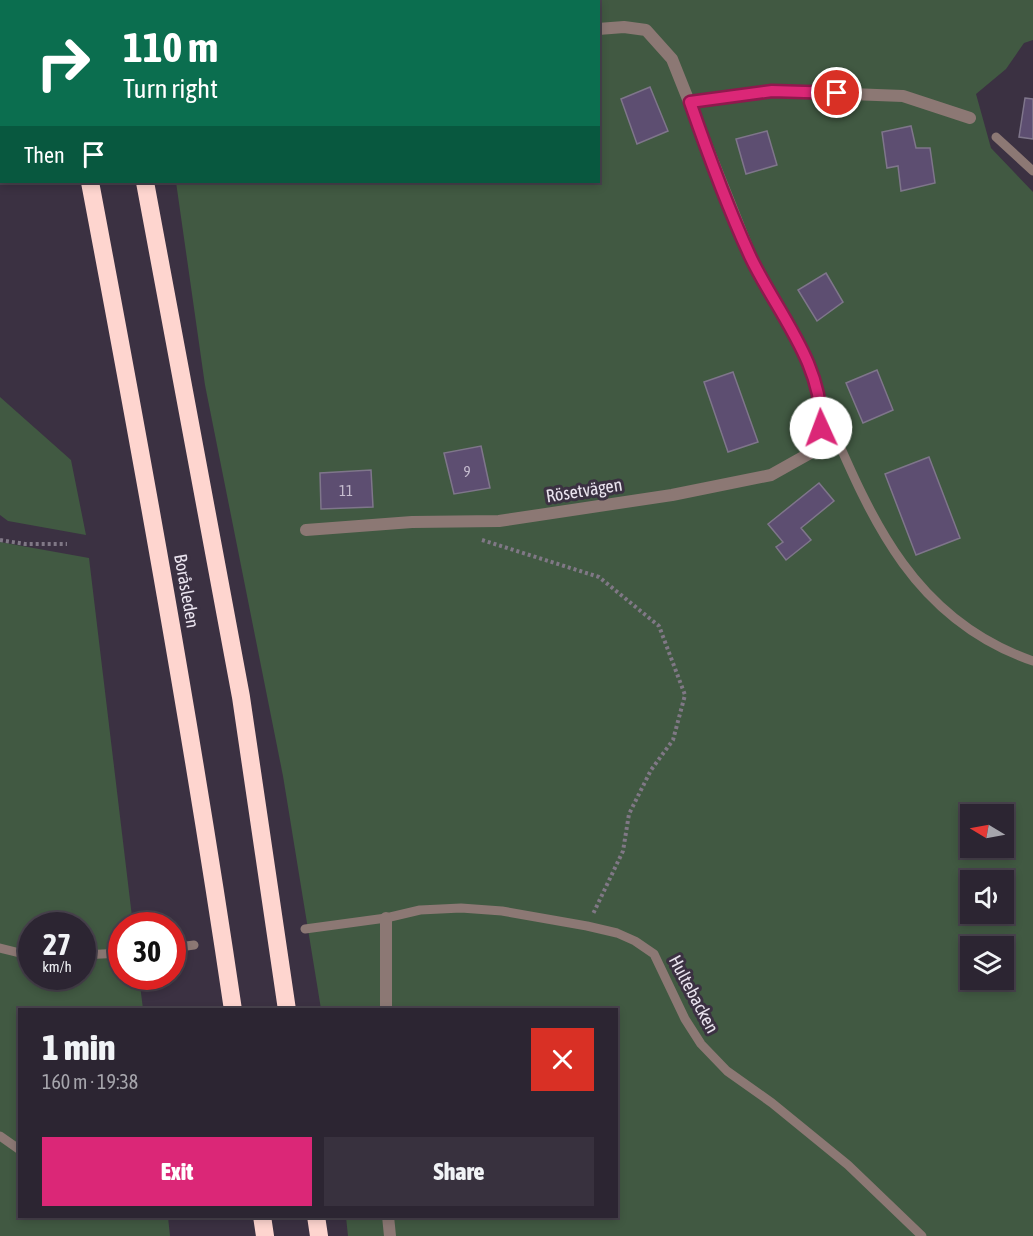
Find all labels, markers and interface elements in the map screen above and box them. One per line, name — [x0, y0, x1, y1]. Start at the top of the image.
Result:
text: 110 m — [123, 23, 218, 71]
icon: right — [24, 24, 102, 102]
pin — [811, 67, 862, 118]
text: Turn right — [123, 73, 218, 104]
icon: arrive — [820, 76, 853, 109]
icon: arrive — [77, 138, 110, 171]
text: Then — [24, 142, 65, 168]
position arrow — [789, 396, 853, 460]
house number: 9 — [463, 463, 471, 480]
street label: Rösetvägen — [544, 474, 624, 506]
house number: 11 — [339, 482, 353, 499]
street label: Boråsleden — [170, 552, 204, 630]
north arrow — [960, 804, 1014, 858]
map controls — [960, 804, 1014, 990]
button: sound — [960, 870, 1014, 924]
speed limit sign: 30 — [108, 912, 186, 990]
text: 27 — [43, 927, 71, 961]
button: layers — [960, 936, 1014, 990]
street label: Hultebacken — [665, 951, 723, 1037]
text: km/h — [42, 958, 72, 975]
text: 1 min — [42, 1026, 116, 1068]
button: close — [531, 1028, 594, 1091]
text: 160 m · 19:38 — [42, 1070, 138, 1093]
button: Exit — [42, 1137, 312, 1206]
button: Share — [324, 1137, 594, 1206]

